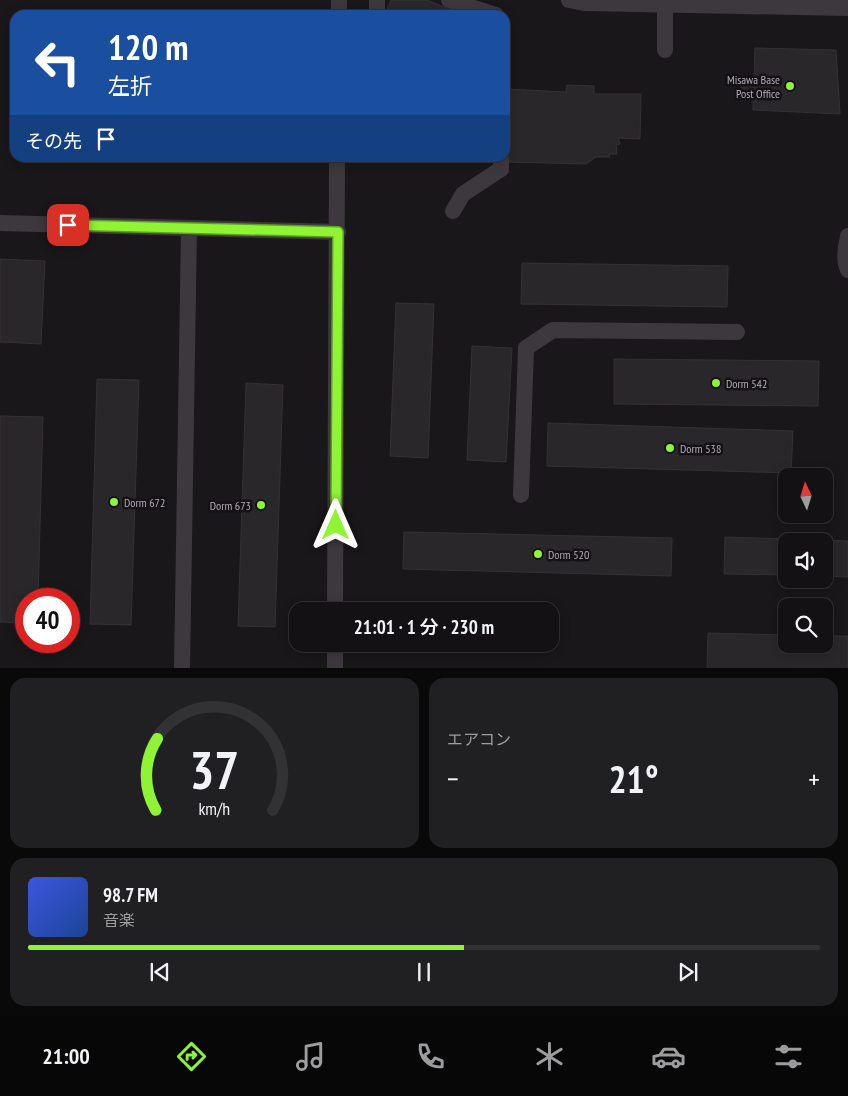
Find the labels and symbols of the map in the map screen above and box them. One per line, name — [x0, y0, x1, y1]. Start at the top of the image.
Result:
place label: Misawa Base Post Office — [727, 72, 780, 101]
marker: Misawa Base Post Office — [784, 80, 796, 92]
pin — [47, 204, 89, 246]
place label: Dorm 542 — [726, 376, 767, 391]
marker: Dorm 542 — [710, 377, 722, 389]
place label: Dorm 538 — [680, 441, 721, 456]
marker: Dorm 538 — [664, 442, 676, 454]
north arrow — [778, 468, 832, 522]
place label: Dorm 672 — [124, 495, 165, 510]
marker: Dorm 672 — [108, 496, 120, 508]
place label: Dorm 673 — [210, 498, 251, 513]
position arrow — [309, 498, 361, 550]
marker: Dorm 673 — [255, 499, 267, 511]
place label: Dorm 520 — [548, 547, 589, 562]
marker: Dorm 520 — [532, 548, 544, 560]
speed limit sign: 40 — [15, 588, 80, 653]

